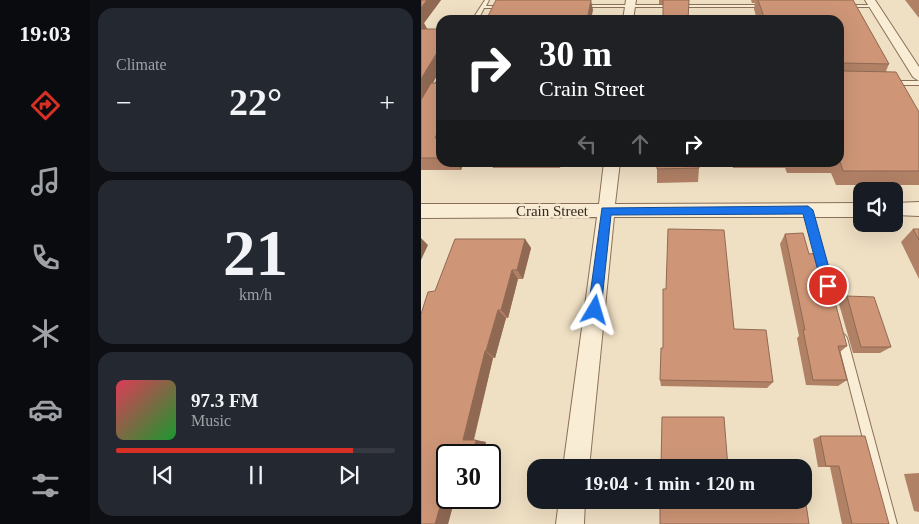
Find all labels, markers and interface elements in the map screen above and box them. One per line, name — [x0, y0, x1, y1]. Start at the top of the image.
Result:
text: 19:03 — [19, 21, 71, 46]
icon: right — [456, 35, 521, 100]
text: 30 m — [539, 35, 612, 74]
text: Climate — [116, 56, 167, 73]
text: Crain Street — [539, 76, 645, 101]
text: 22° — [229, 81, 282, 123]
text: − — [116, 87, 132, 118]
text: + — [379, 87, 395, 118]
icon: directions — [28, 88, 63, 123]
icon: left — [573, 130, 601, 158]
icon: ahead — [626, 130, 654, 158]
icon: right — [679, 130, 707, 158]
icon: music — [28, 164, 63, 199]
map controls — [853, 182, 903, 232]
button: sound — [853, 182, 903, 232]
street label: Crain Street — [516, 203, 589, 219]
text: 21 — [223, 217, 288, 289]
icon: phone — [28, 240, 63, 275]
pin — [807, 265, 849, 307]
icon: arrive — [814, 272, 842, 300]
position arrow — [568, 283, 620, 335]
text: km/h — [239, 286, 272, 303]
icon: climate — [28, 316, 63, 351]
text: 97.3 FM — [191, 390, 259, 411]
icon: car — [28, 392, 63, 427]
text: Music — [191, 412, 231, 429]
speed limit sign: 30 — [436, 444, 501, 509]
icon: previous — [149, 461, 177, 489]
icon: pause — [242, 461, 270, 489]
icon: next — [335, 461, 363, 489]
icon: filters — [28, 468, 63, 503]
text: 19:04 · 1 min · 120 m — [584, 473, 755, 494]

